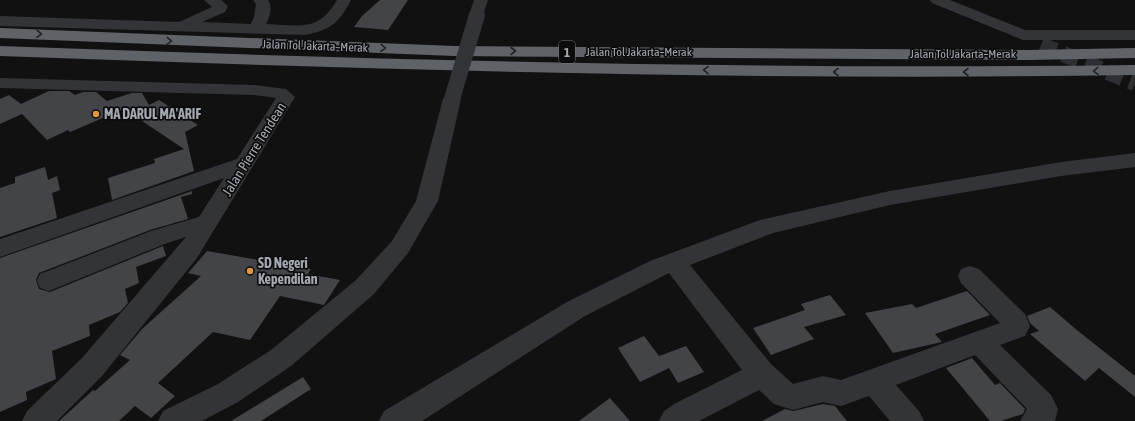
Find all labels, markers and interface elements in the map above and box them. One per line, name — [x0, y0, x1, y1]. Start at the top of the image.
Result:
one-way arrow — [36, 30, 42, 39]
one-way arrow — [166, 37, 172, 45]
street label: Jalan Tol Jakarta–Merak — [262, 37, 369, 55]
road number: 1 — [559, 41, 575, 63]
one-way arrow — [380, 44, 386, 53]
street label: Jalan Tol Jakarta–Merak — [586, 45, 693, 59]
one-way arrow — [510, 47, 516, 55]
street label: Jalan Tol Jakarta–Merak — [910, 47, 1017, 61]
one-way arrow — [703, 66, 709, 75]
one-way arrow — [1093, 67, 1099, 75]
one-way arrow — [833, 68, 839, 76]
one-way arrow — [963, 68, 969, 76]
street label: Jalan Pierre Tendean — [219, 99, 289, 199]
place label: MA DARUL MA'ARIF — [104, 106, 201, 122]
marker: MA DARUL MA'ARIF — [91, 109, 101, 119]
place label: SD Negeri Kependilan — [258, 255, 318, 287]
marker: SD Negeri Kependilan — [245, 266, 255, 276]

